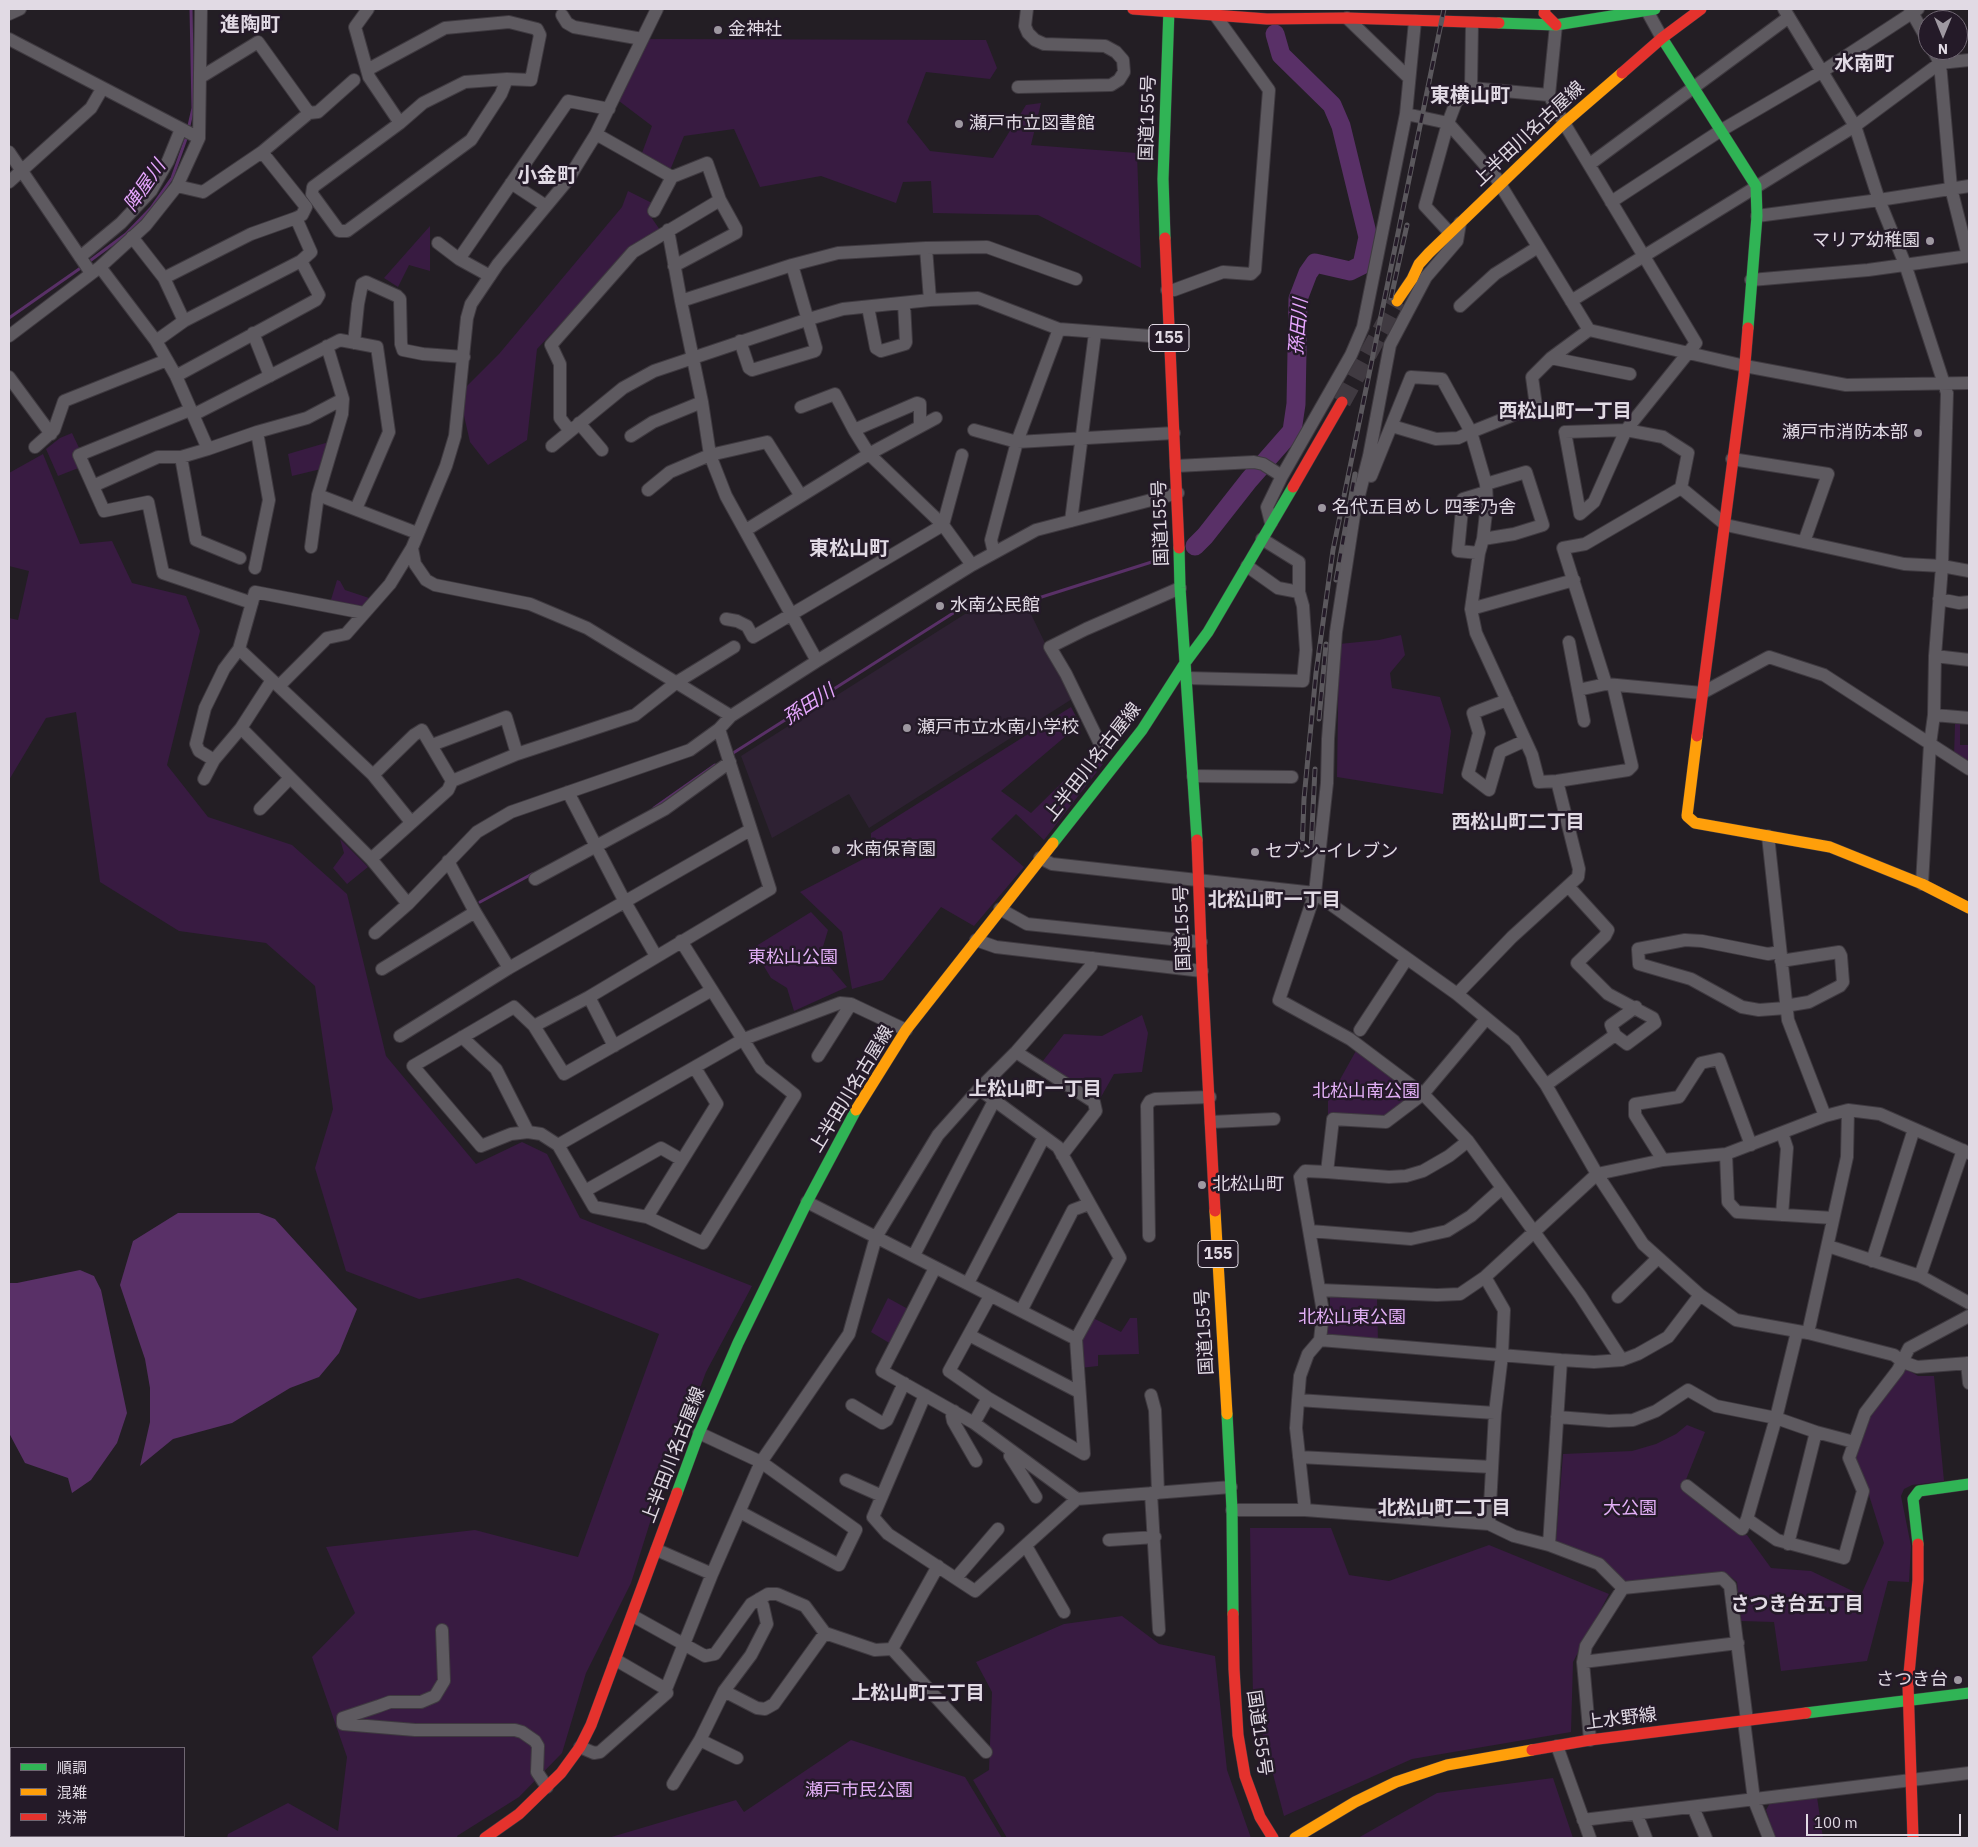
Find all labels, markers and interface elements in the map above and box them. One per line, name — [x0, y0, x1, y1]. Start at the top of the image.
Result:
north arrow — [1918, 10, 1968, 60]
district label: 進陶町 — [220, 13, 280, 37]
place label: 金神社 — [728, 19, 782, 41]
marker: 金神社 — [712, 24, 724, 36]
text: N — [1938, 40, 1948, 58]
district label: 水南町 — [1834, 52, 1894, 76]
street label: 国道155号 — [1136, 74, 1160, 162]
street label: 上半田川名古屋線 — [1469, 77, 1589, 191]
district label: 東横山町 — [1430, 84, 1510, 108]
place label: 瀬戸市立図書館 — [969, 113, 1095, 135]
marker: 瀬戸市立図書館 — [953, 118, 965, 130]
water label: 陣屋川 — [119, 156, 171, 216]
district label: 小金町 — [517, 164, 577, 188]
place label: マリア幼稚園 — [1812, 230, 1920, 252]
marker: マリア幼稚園 — [1924, 235, 1936, 247]
water label: 孫田川 — [1285, 298, 1313, 356]
road number: 155 — [1149, 324, 1189, 352]
district label: 西松山町一丁目 — [1499, 401, 1631, 423]
place label: 瀬戸市消防本部 — [1782, 422, 1908, 444]
marker: 瀬戸市消防本部 — [1912, 427, 1924, 439]
street label: 国道155号 — [1149, 479, 1173, 567]
place label: 名代五目めし 四季乃舎 — [1332, 497, 1516, 519]
marker: 名代五目めし 四季乃舎 — [1316, 502, 1328, 514]
district label: 東松山町 — [809, 537, 889, 561]
place label: 水南公民館 — [950, 595, 1040, 617]
marker: 水南公民館 — [934, 600, 946, 612]
water label: 孫田川 — [779, 680, 839, 730]
street label: 上半田川名古屋線 — [1040, 699, 1146, 825]
place label: 瀬戸市立水南小学校 — [917, 717, 1079, 739]
marker: 瀬戸市立水南小学校 — [901, 722, 913, 734]
district label: 西松山町二丁目 — [1452, 812, 1584, 834]
place label: 水南保育園 — [846, 839, 936, 861]
place label: セブン-イレブン — [1265, 841, 1398, 863]
marker: 水南保育園 — [830, 844, 842, 856]
marker: セブン-イレブン — [1249, 846, 1261, 858]
street label: 国道155号 — [1171, 884, 1195, 972]
district label: 北松山町一丁目 — [1208, 890, 1340, 912]
park label: 東松山公園 — [748, 947, 838, 969]
street label: 上半田川名古屋線 — [806, 1022, 898, 1156]
district label: 上松山町一丁目 — [969, 1079, 1101, 1101]
park label: 北松山南公園 — [1312, 1081, 1420, 1103]
place label: 北松山町 — [1212, 1174, 1284, 1196]
marker: 北松山町 — [1196, 1179, 1208, 1191]
road number: 155 — [1198, 1240, 1238, 1268]
street label: 国道155号 — [1192, 1288, 1218, 1376]
park label: 北松山東公園 — [1298, 1307, 1406, 1329]
street label: 上半田川名古屋線 — [638, 1384, 710, 1526]
district label: 北松山町二丁目 — [1378, 1498, 1510, 1520]
park label: 大公園 — [1603, 1498, 1657, 1520]
district label: さつき台五丁目 — [1731, 1594, 1863, 1616]
place label: さつき台 — [1876, 1669, 1948, 1691]
marker: さつき台 — [1952, 1674, 1964, 1686]
district label: 上松山町二丁目 — [852, 1683, 984, 1705]
street label: 国道155号 — [1242, 1689, 1276, 1777]
street label: 上水野線 — [1584, 1704, 1658, 1734]
legend — [10, 1747, 185, 1837]
text: 順調 — [57, 1758, 87, 1777]
park label: 瀬戸市民公園 — [805, 1780, 913, 1802]
text: 混雑 — [57, 1783, 87, 1802]
scale bar — [1808, 1804, 1963, 1836]
text: 渋滞 — [57, 1808, 87, 1827]
text: 100 m — [1814, 1813, 1858, 1832]

